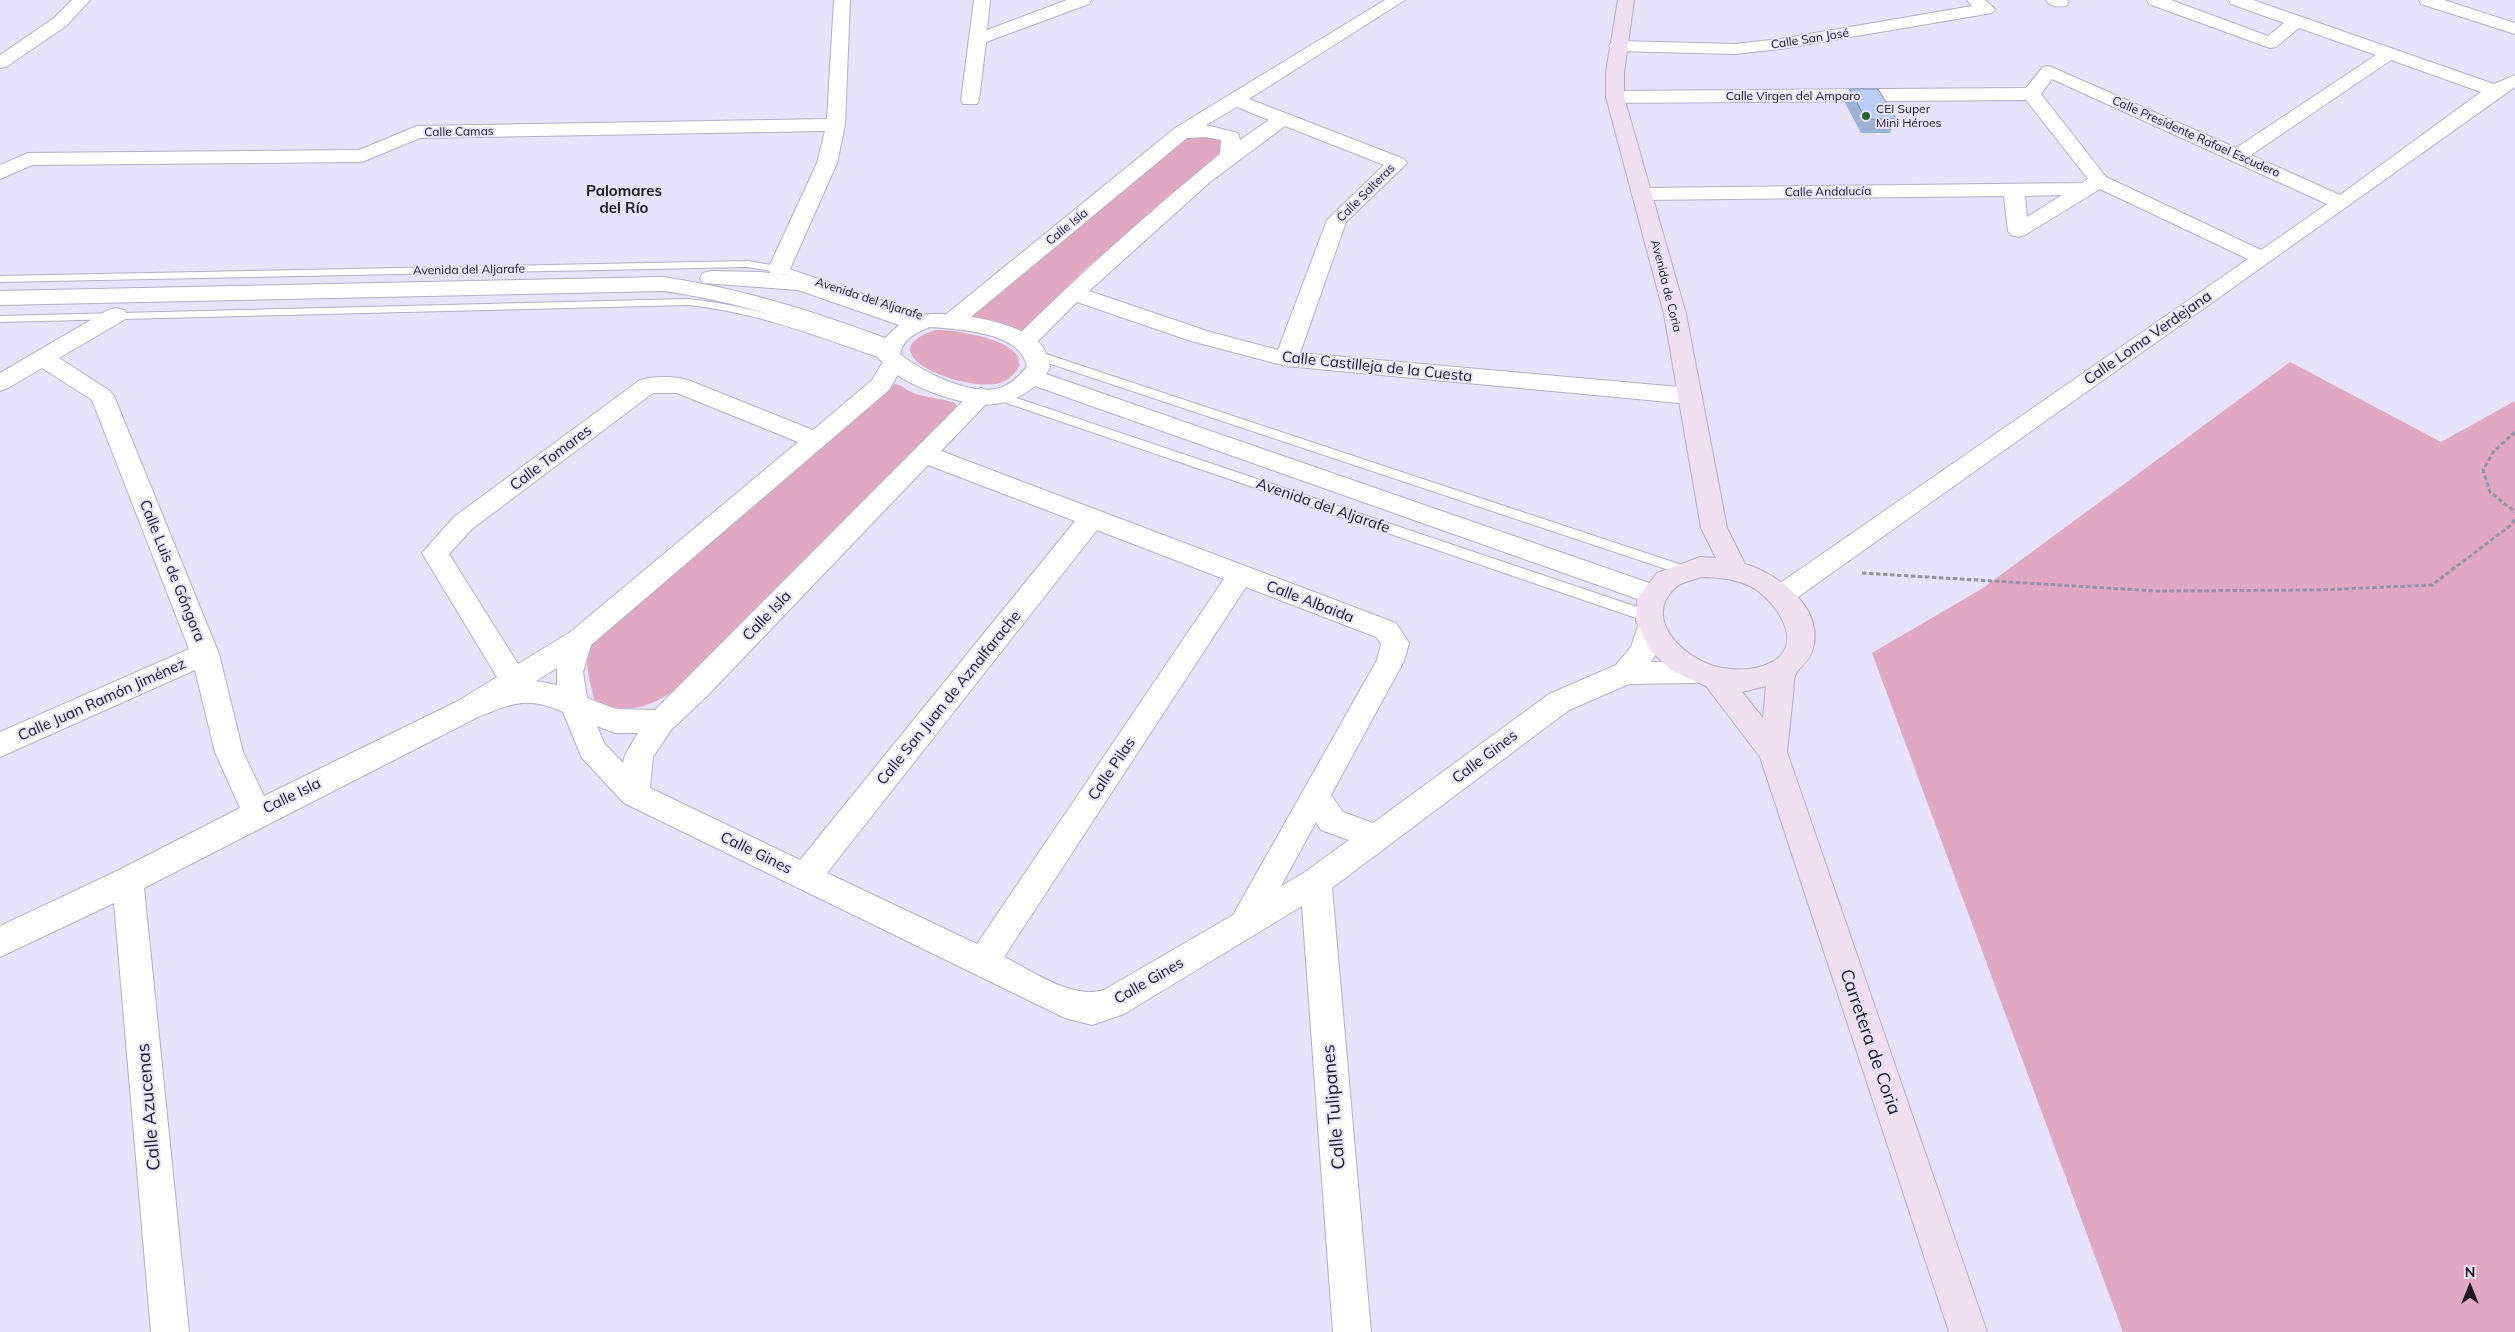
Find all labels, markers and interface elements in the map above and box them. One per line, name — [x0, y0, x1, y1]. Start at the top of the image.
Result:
street label: Calle San José — [1770, 26, 1850, 52]
street label: Calle Virgen del Amparo — [1726, 89, 1860, 103]
street label: Calle Presidente Rafael Escudero — [2110, 93, 2282, 181]
place label: CEI Super Mini Héroes — [1876, 102, 1942, 130]
marker: CEI Super Mini Héroes — [1860, 110, 1872, 122]
street label: Calle Camas — [424, 124, 494, 140]
street label: Calle Salteras — [1334, 161, 1398, 225]
district label: Palomares del Río — [586, 182, 662, 217]
street label: Calle Andalucía — [1785, 184, 1871, 200]
street label: Calle Isla — [1043, 206, 1091, 248]
street label: Avenida de Coria — [1648, 238, 1684, 334]
street label: Avenida del Aljarafe — [413, 262, 525, 278]
street label: Avenida del Aljarafe — [813, 275, 925, 323]
street label: Calle Loma Verdejana — [2081, 287, 2215, 389]
street label: Calle Castilleja de la Cuesta — [1281, 348, 1473, 386]
street label: Calle Tomares — [507, 421, 595, 495]
street label: Avenida del Aljarafe — [1254, 475, 1392, 537]
street label: Calle Luis de Góngora — [135, 498, 209, 644]
street label: Calle Albaida — [1264, 577, 1356, 627]
street label: Calle Isla — [739, 587, 795, 645]
street label: Calle San Juan de Aznalfarache — [873, 607, 1025, 789]
street label: Calle Juan Ramón Jiménez — [15, 655, 189, 745]
street label: Calle Gines — [1449, 727, 1521, 787]
street label: Calle Pilas — [1085, 734, 1139, 804]
street label: Calle Isla — [260, 774, 324, 818]
street label: Calle Gines — [717, 828, 795, 878]
street label: Calle Gines — [1111, 954, 1187, 1008]
street label: Carretera de Coria — [1835, 966, 1905, 1118]
street label: Calle Azucenas — [133, 1042, 165, 1172]
street label: Calle Tulipanes — [1318, 1044, 1350, 1170]
north arrow — [2445, 1262, 2495, 1312]
text: N — [2465, 1263, 2475, 1281]

